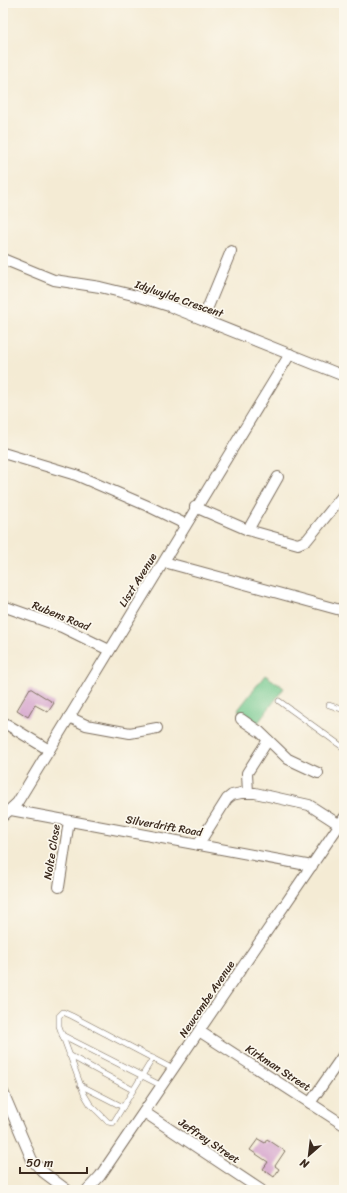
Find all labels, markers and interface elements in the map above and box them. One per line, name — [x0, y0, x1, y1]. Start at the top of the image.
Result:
street label: Idylwylde Crescent — [131, 275, 226, 323]
street label: Liszt Avenue — [114, 549, 163, 611]
street label: Rubens Road — [29, 596, 94, 637]
street label: Silverdrift Road — [124, 810, 205, 842]
street label: Nolte Close — [38, 823, 66, 881]
street label: Newcombe Avenue — [174, 956, 240, 1042]
street label: Kirkman Street — [241, 1040, 315, 1096]
street label: Jeffrey Street — [173, 1113, 244, 1169]
north arrow — [289, 1135, 329, 1175]
scale bar — [20, 1149, 87, 1175]
text: 50 m — [26, 1152, 53, 1174]
text: N — [296, 1153, 313, 1174]

